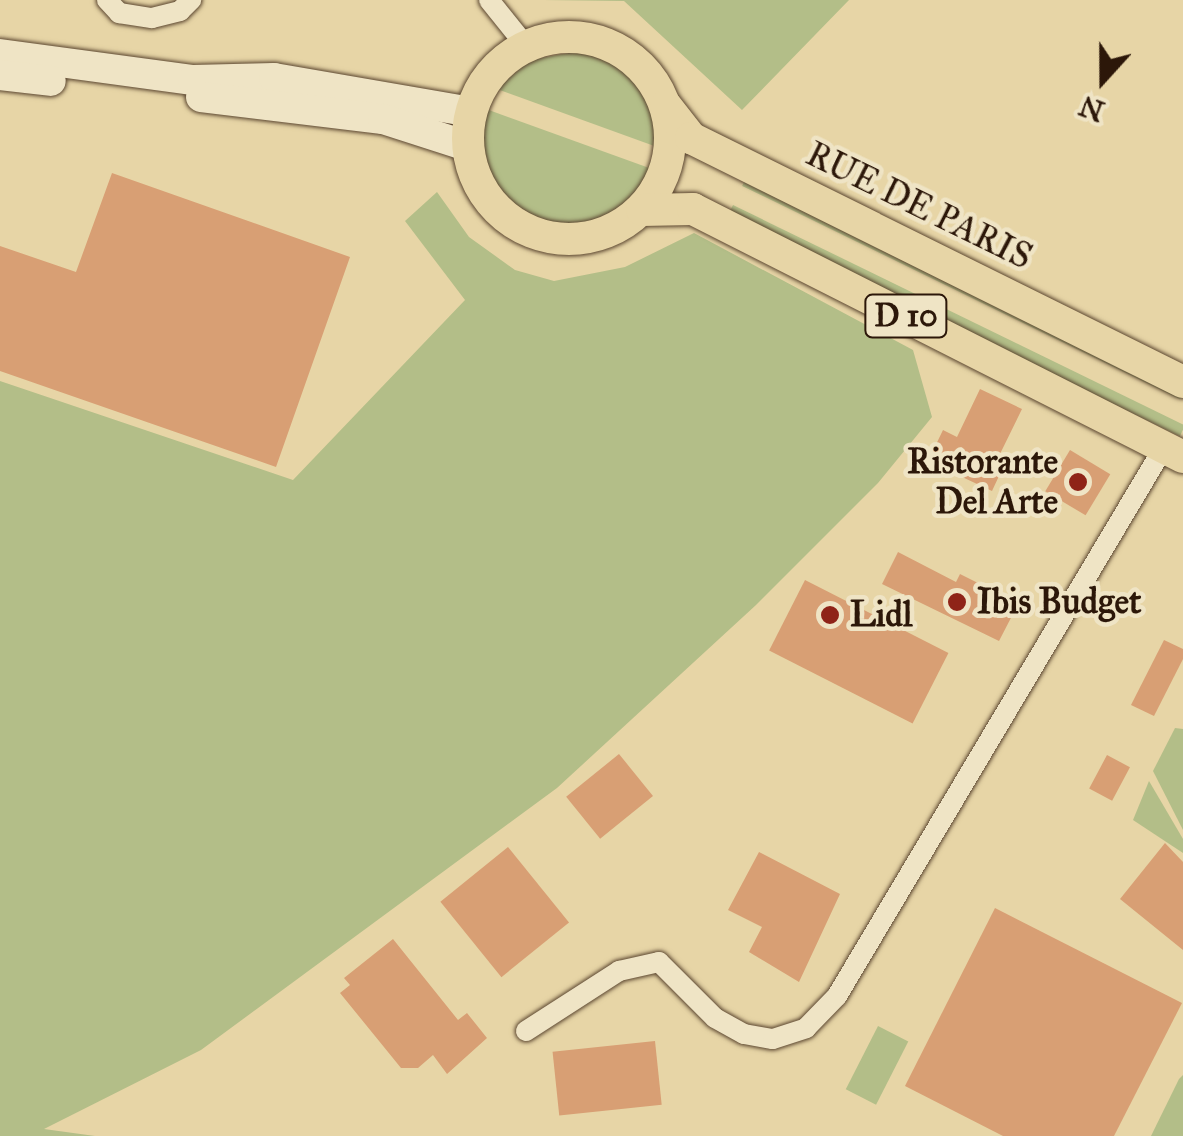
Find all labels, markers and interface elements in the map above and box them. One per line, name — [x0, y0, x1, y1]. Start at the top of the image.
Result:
north arrow — [1053, 30, 1153, 130]
text: N — [1075, 88, 1109, 129]
street label: RUE DE PARIS — [799, 133, 1039, 279]
road number: D 10 — [864, 289, 948, 343]
place label: Ristorante Del Arte — [907, 441, 1058, 523]
marker: Ristorante Del Arte — [1067, 471, 1089, 493]
place label: Ibis Budget — [977, 581, 1141, 623]
marker: Ibis Budget — [946, 591, 968, 613]
place label: Lidl — [850, 594, 912, 636]
marker: Lidl — [819, 604, 841, 626]

